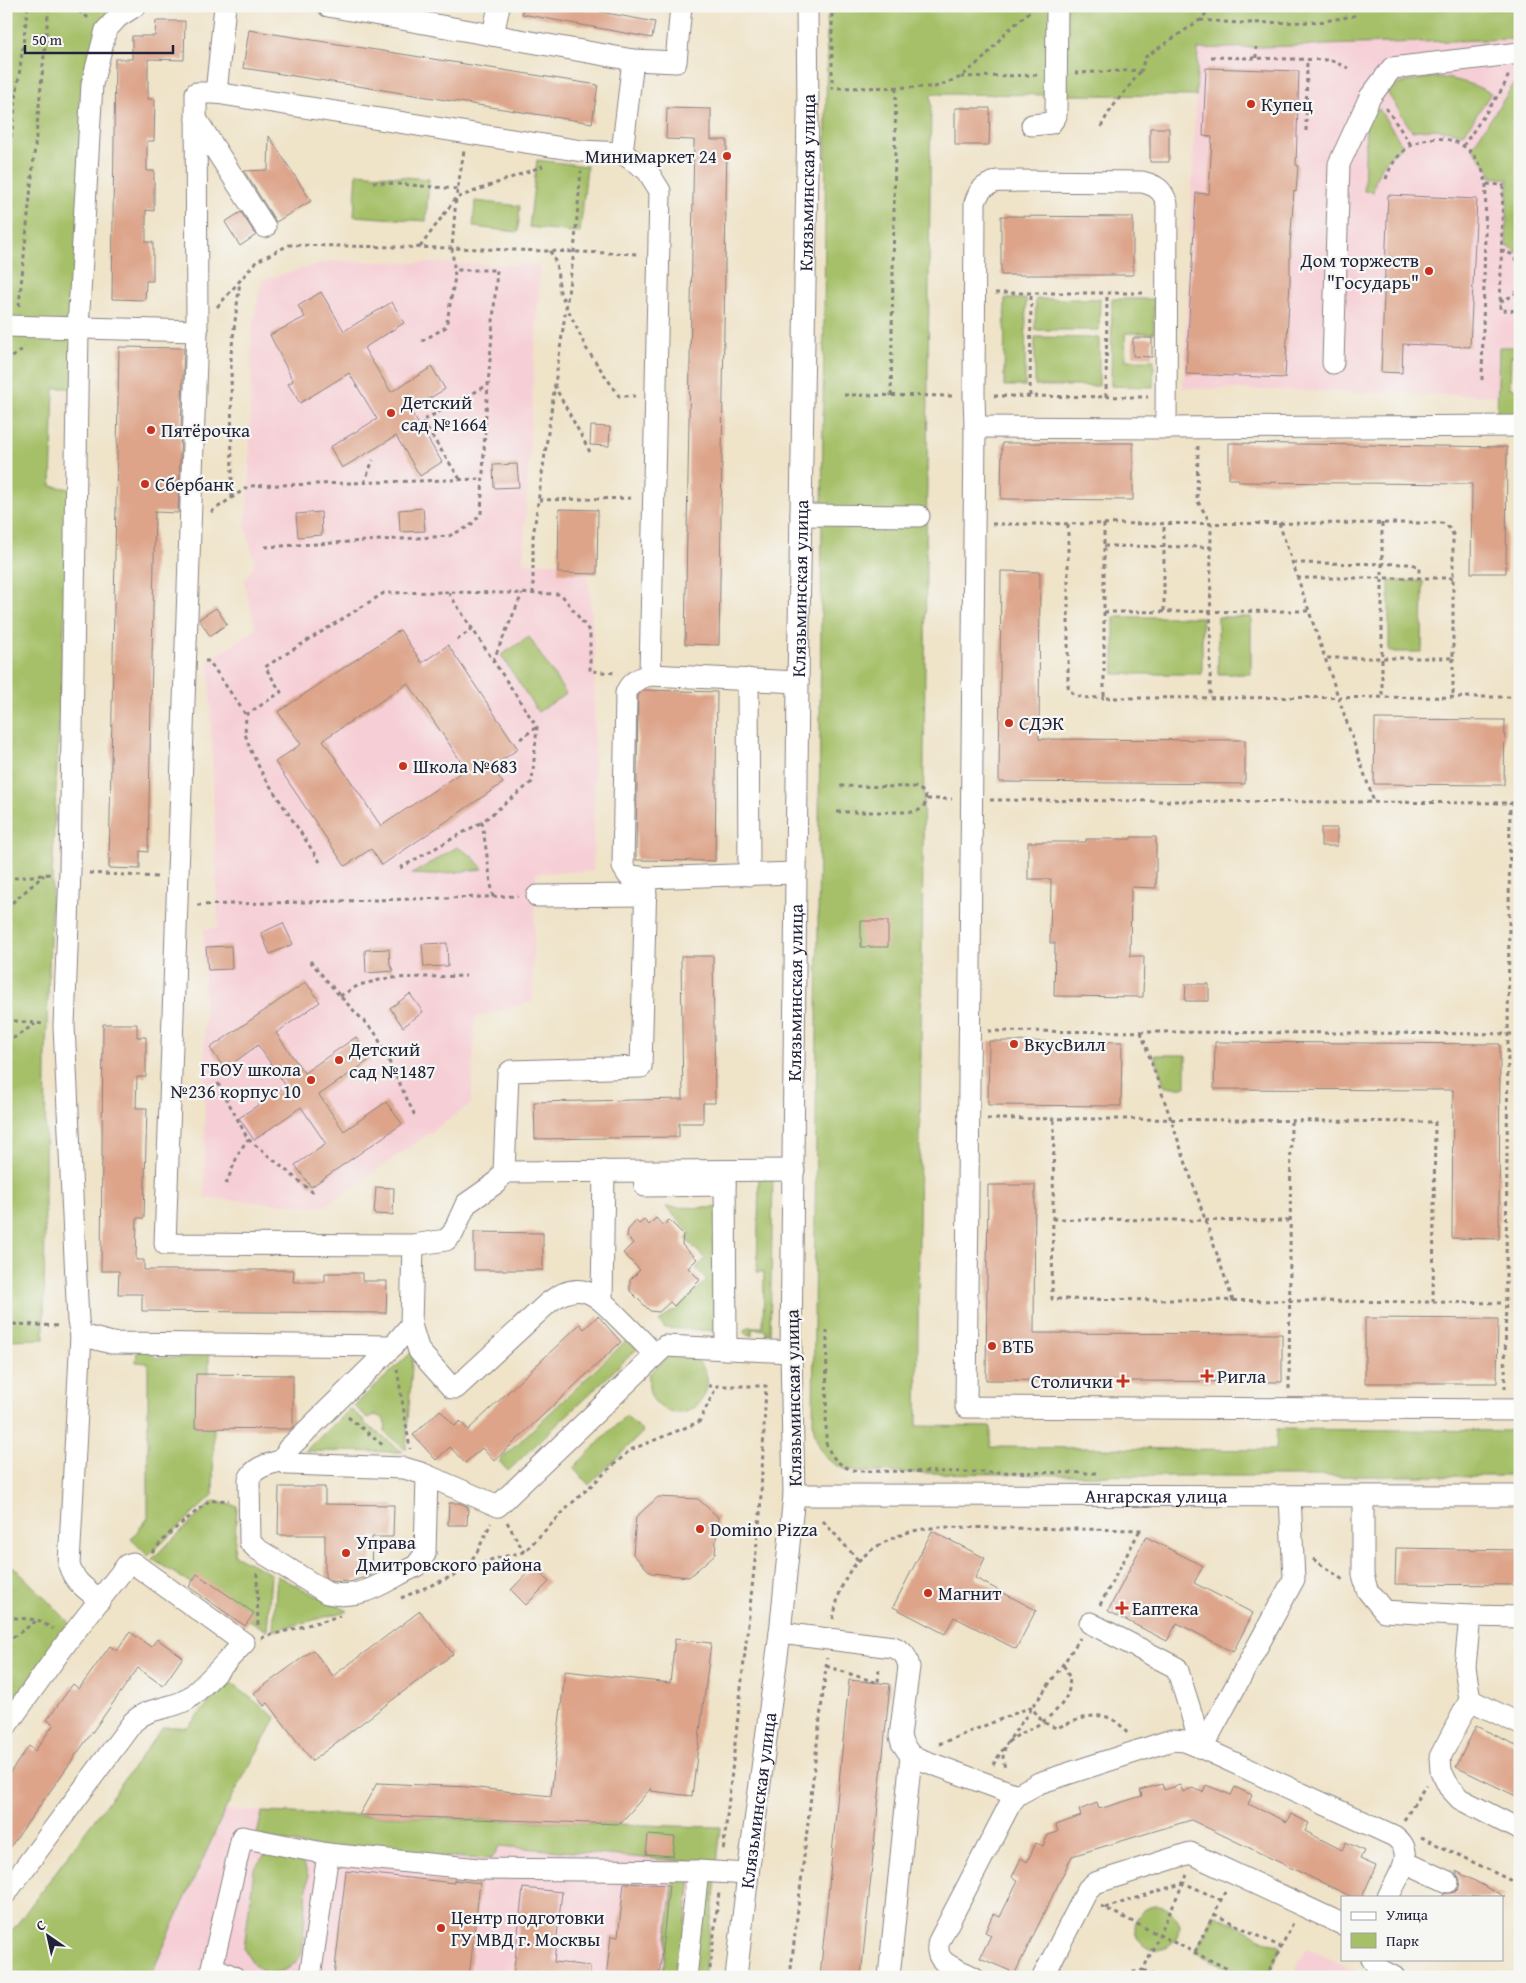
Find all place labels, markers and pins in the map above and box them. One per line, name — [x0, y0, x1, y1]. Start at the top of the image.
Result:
place label: Купец — [1261, 90, 1313, 118]
marker: Купец — [1245, 98, 1257, 110]
place label: Минимаркет 24 — [585, 142, 717, 170]
marker: Минимаркет 24 — [721, 150, 733, 162]
place label: Дом торжеств "Государь" — [1300, 246, 1419, 296]
marker: Дом торжеств "Государь" — [1423, 265, 1435, 277]
place label: Детский сад №1664 — [400, 388, 488, 438]
marker: Детский сад №1664 — [385, 407, 397, 419]
place label: Пятёрочка — [161, 416, 250, 444]
marker: Пятёрочка — [145, 424, 157, 436]
place label: Сбербанк — [155, 470, 234, 498]
marker: Сбербанк — [139, 478, 151, 490]
place label: СДЭК — [1019, 709, 1064, 737]
marker: СДЭК — [1003, 717, 1015, 729]
place label: Школа №683 — [413, 752, 518, 780]
marker: Школа №683 — [397, 760, 409, 772]
place label: ВкусВилл — [1024, 1030, 1106, 1058]
place label: Детский сад №1487 — [348, 1035, 436, 1085]
marker: ВкусВилл — [1008, 1038, 1020, 1050]
marker: Детский сад №1487 — [333, 1054, 345, 1066]
place label: ГБОУ школа №236 корпус 10 — [170, 1055, 301, 1105]
marker: ГБОУ школа №236 корпус 10 — [305, 1074, 317, 1086]
place label: ВТБ — [1002, 1332, 1034, 1360]
marker: ВТБ — [986, 1340, 998, 1352]
place label: Ригла — [1217, 1362, 1266, 1390]
place label: Столички — [1031, 1367, 1113, 1395]
marker: Ригла — [1201, 1370, 1213, 1382]
marker: Столички — [1117, 1375, 1129, 1387]
place label: Domino Pizza — [710, 1515, 818, 1543]
marker: Domino Pizza — [694, 1523, 706, 1535]
place label: Управа Дмитровского района — [355, 1528, 542, 1578]
marker: Управа Дмитровского района — [340, 1547, 352, 1559]
place label: Магнит — [938, 1579, 1002, 1607]
marker: Магнит — [922, 1587, 934, 1599]
place label: Еаптека — [1132, 1594, 1198, 1622]
marker: Еаптека — [1116, 1602, 1128, 1614]
place label: Центр подготовки ГУ МВД г. Москвы — [451, 1903, 605, 1953]
marker: Центр подготовки ГУ МВД г. Москвы — [435, 1922, 447, 1934]

